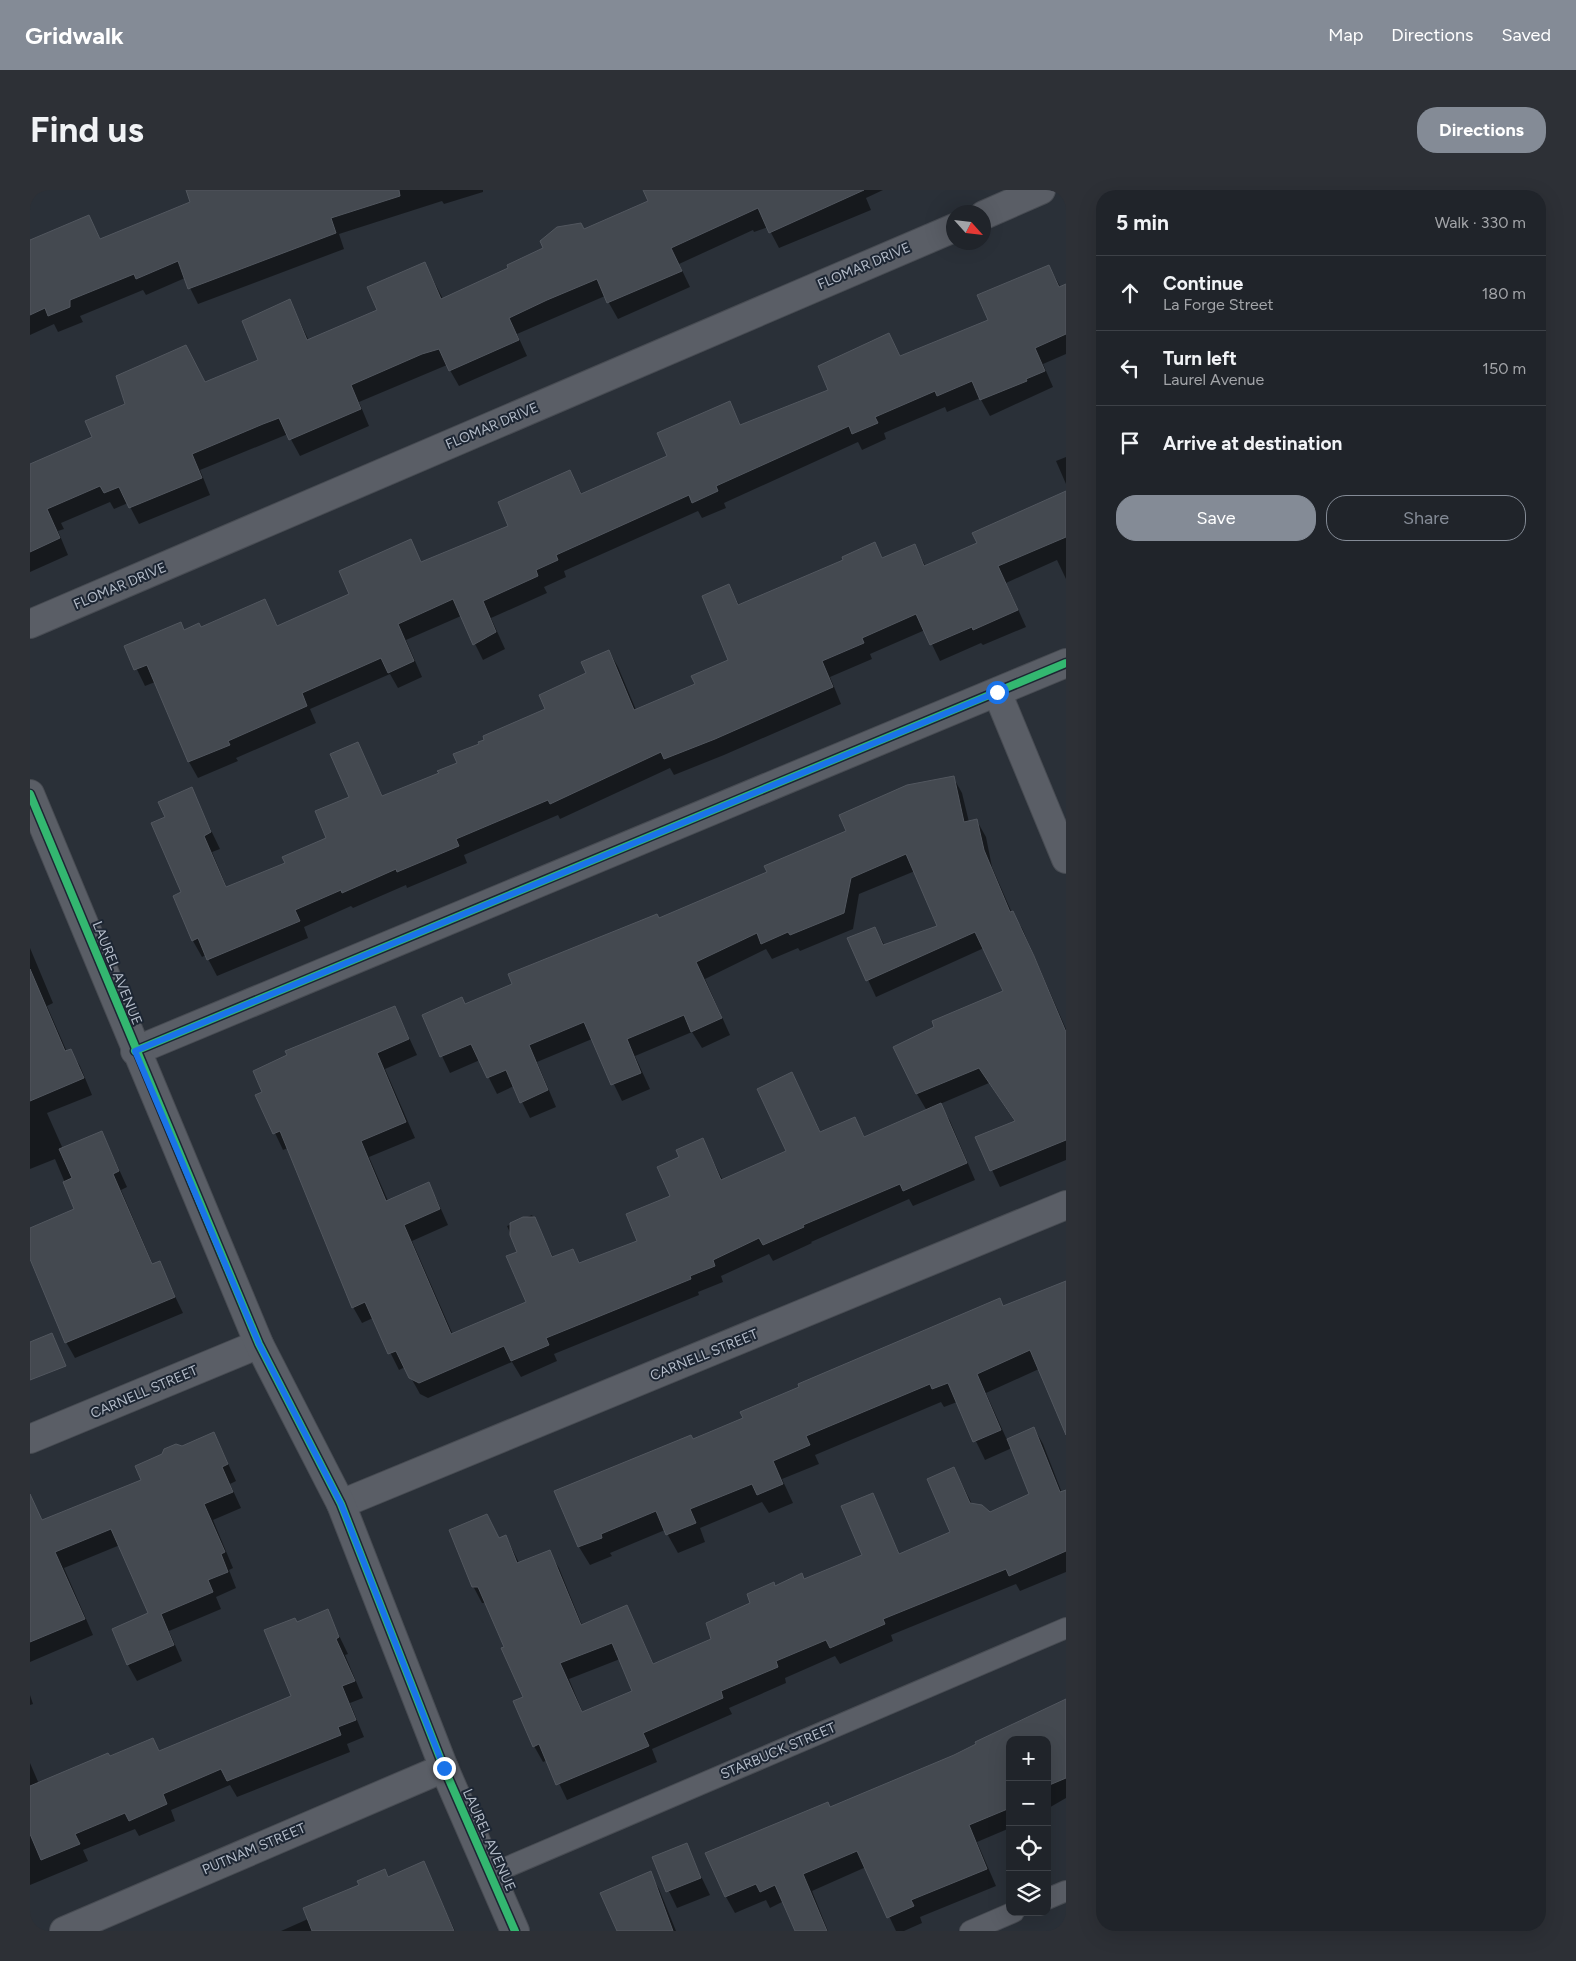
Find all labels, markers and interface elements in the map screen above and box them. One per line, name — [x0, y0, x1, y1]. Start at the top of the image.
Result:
text: Gridwalk — [25, 21, 124, 50]
text: Map — [1328, 24, 1363, 46]
text: Directions — [1391, 24, 1473, 46]
text: Saved — [1501, 24, 1551, 46]
button: Directions — [1417, 107, 1546, 153]
text: Find us — [30, 109, 144, 151]
north arrow — [946, 205, 991, 250]
text: 5 min — [1116, 210, 1169, 235]
text: Walk · 330 m — [1435, 213, 1526, 232]
street label: FLOMAR DRIVE — [815, 239, 913, 293]
text: Continue — [1163, 272, 1243, 295]
icon: ahead — [1116, 279, 1144, 307]
text: 180 m — [1482, 284, 1526, 303]
text: La Forge Street — [1163, 295, 1274, 314]
text: Turn left — [1163, 347, 1237, 370]
icon: left — [1116, 354, 1144, 382]
text: 150 m — [1482, 359, 1526, 378]
text: Laurel Avenue — [1163, 370, 1264, 389]
street label: FLOMAR DRIVE — [443, 399, 541, 453]
icon: arrive — [1116, 429, 1144, 457]
text: Arrive at destination — [1163, 432, 1342, 455]
button: Save — [1116, 495, 1316, 541]
button: Share — [1326, 495, 1526, 541]
street label: FLOMAR DRIVE — [71, 559, 169, 613]
route start — [986, 681, 1009, 704]
street label: LAUREL AVENUE — [88, 919, 146, 1027]
street label: CARNELL STREET — [648, 1326, 761, 1384]
street label: CARNELL STREET — [88, 1362, 200, 1422]
street label: STARBUCK STREET — [718, 1719, 838, 1783]
map controls — [1006, 1736, 1051, 1916]
button: + — [1006, 1736, 1051, 1781]
route end — [433, 1757, 456, 1780]
button: − — [1006, 1781, 1051, 1826]
street label: LAUREL AVENUE — [459, 1786, 519, 1894]
street label: PUTNAM STREET — [200, 1819, 308, 1878]
button: locate — [1006, 1826, 1051, 1871]
button: layers — [1006, 1871, 1051, 1916]

